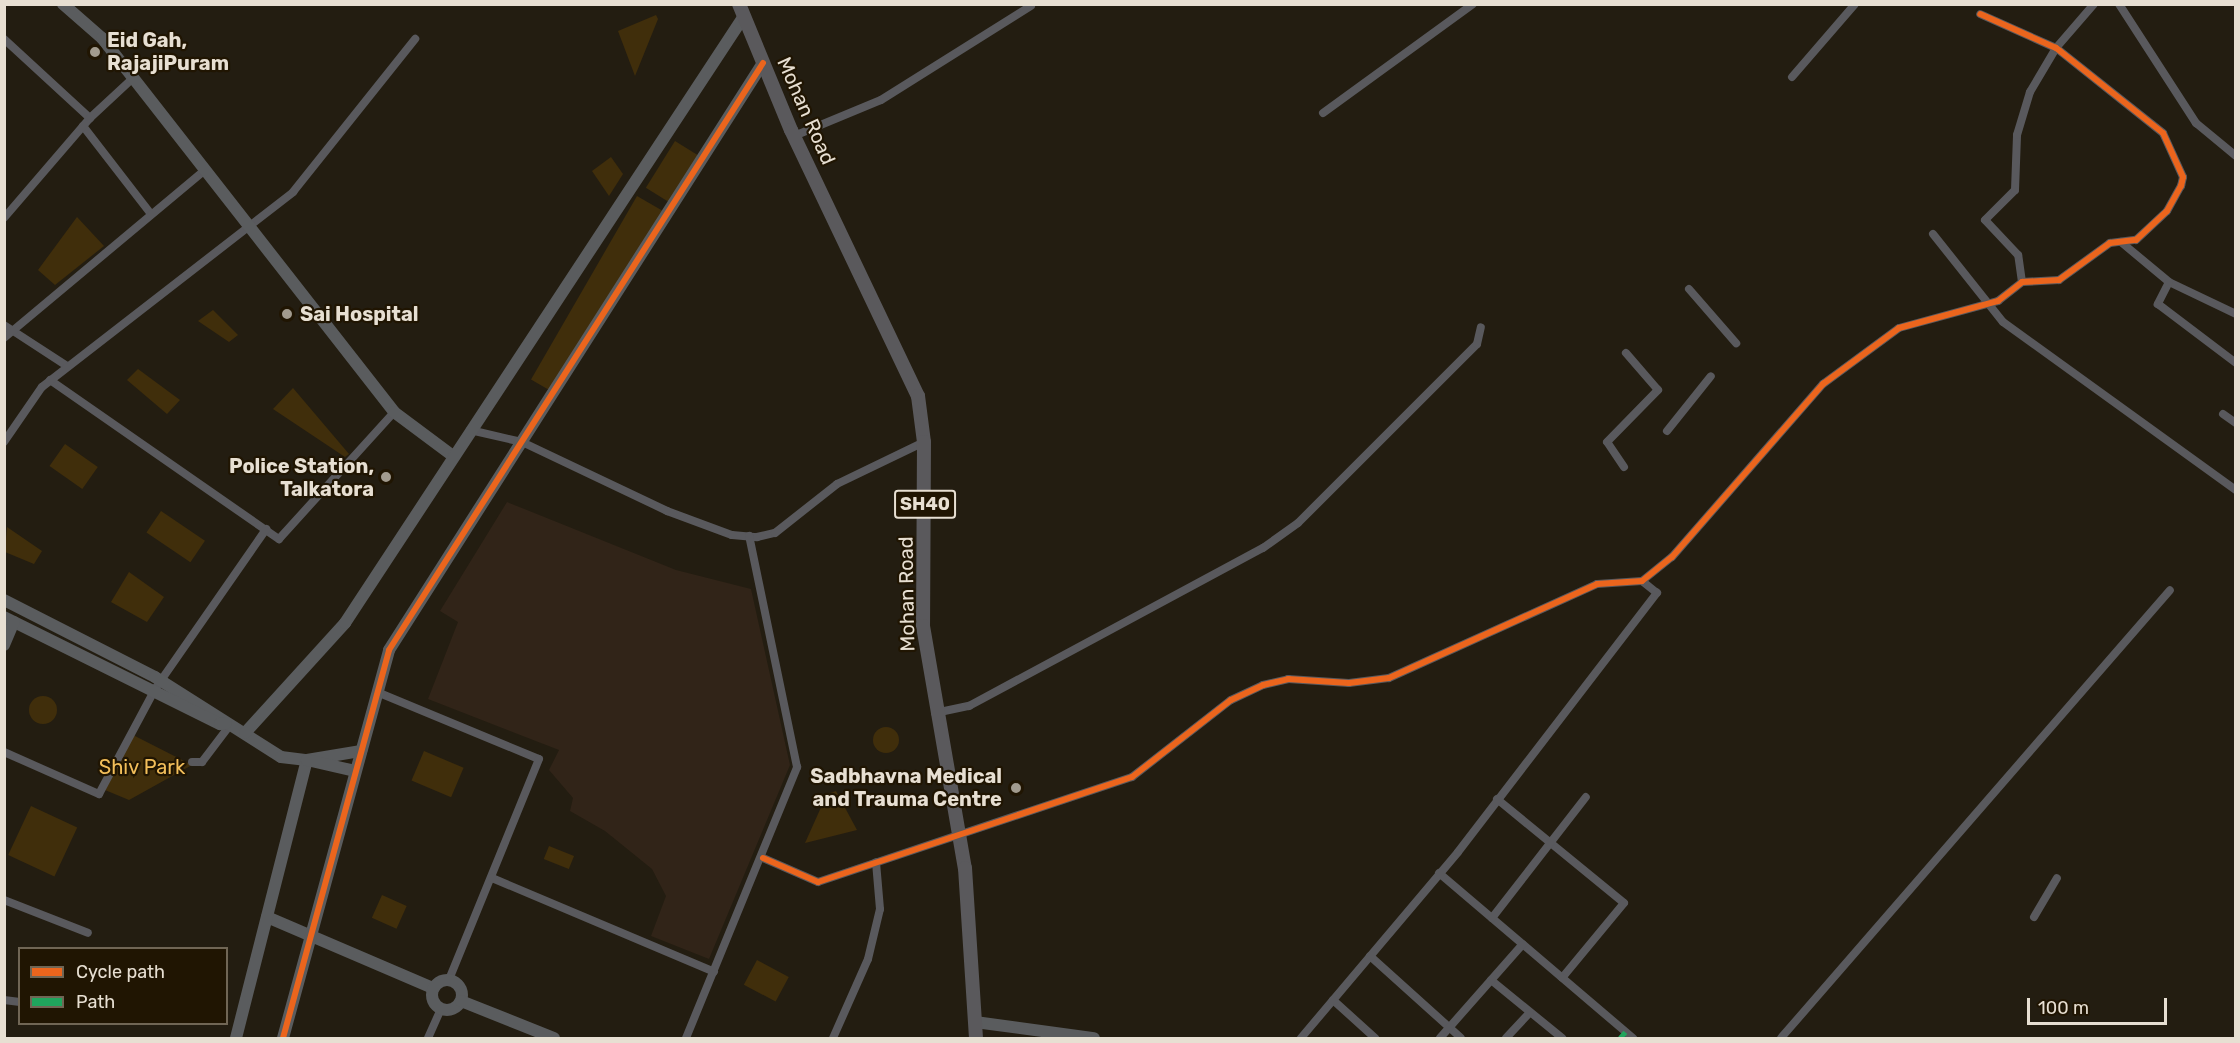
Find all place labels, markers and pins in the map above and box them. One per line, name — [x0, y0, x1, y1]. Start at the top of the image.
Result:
place label: Eid Gah, RajajiPuram — [107, 28, 229, 75]
marker: Eid Gah, RajajiPuram — [88, 45, 102, 59]
place label: Sai Hospital — [300, 302, 418, 326]
marker: Sai Hospital — [278, 305, 296, 323]
place label: Police Station, Talkatora — [229, 454, 374, 501]
marker: Police Station, Talkatora — [379, 470, 393, 484]
place label: Sadbhavna Medical and Trauma Centre — [810, 765, 1002, 812]
marker: Sadbhavna Medical and Trauma Centre — [1007, 779, 1025, 797]

